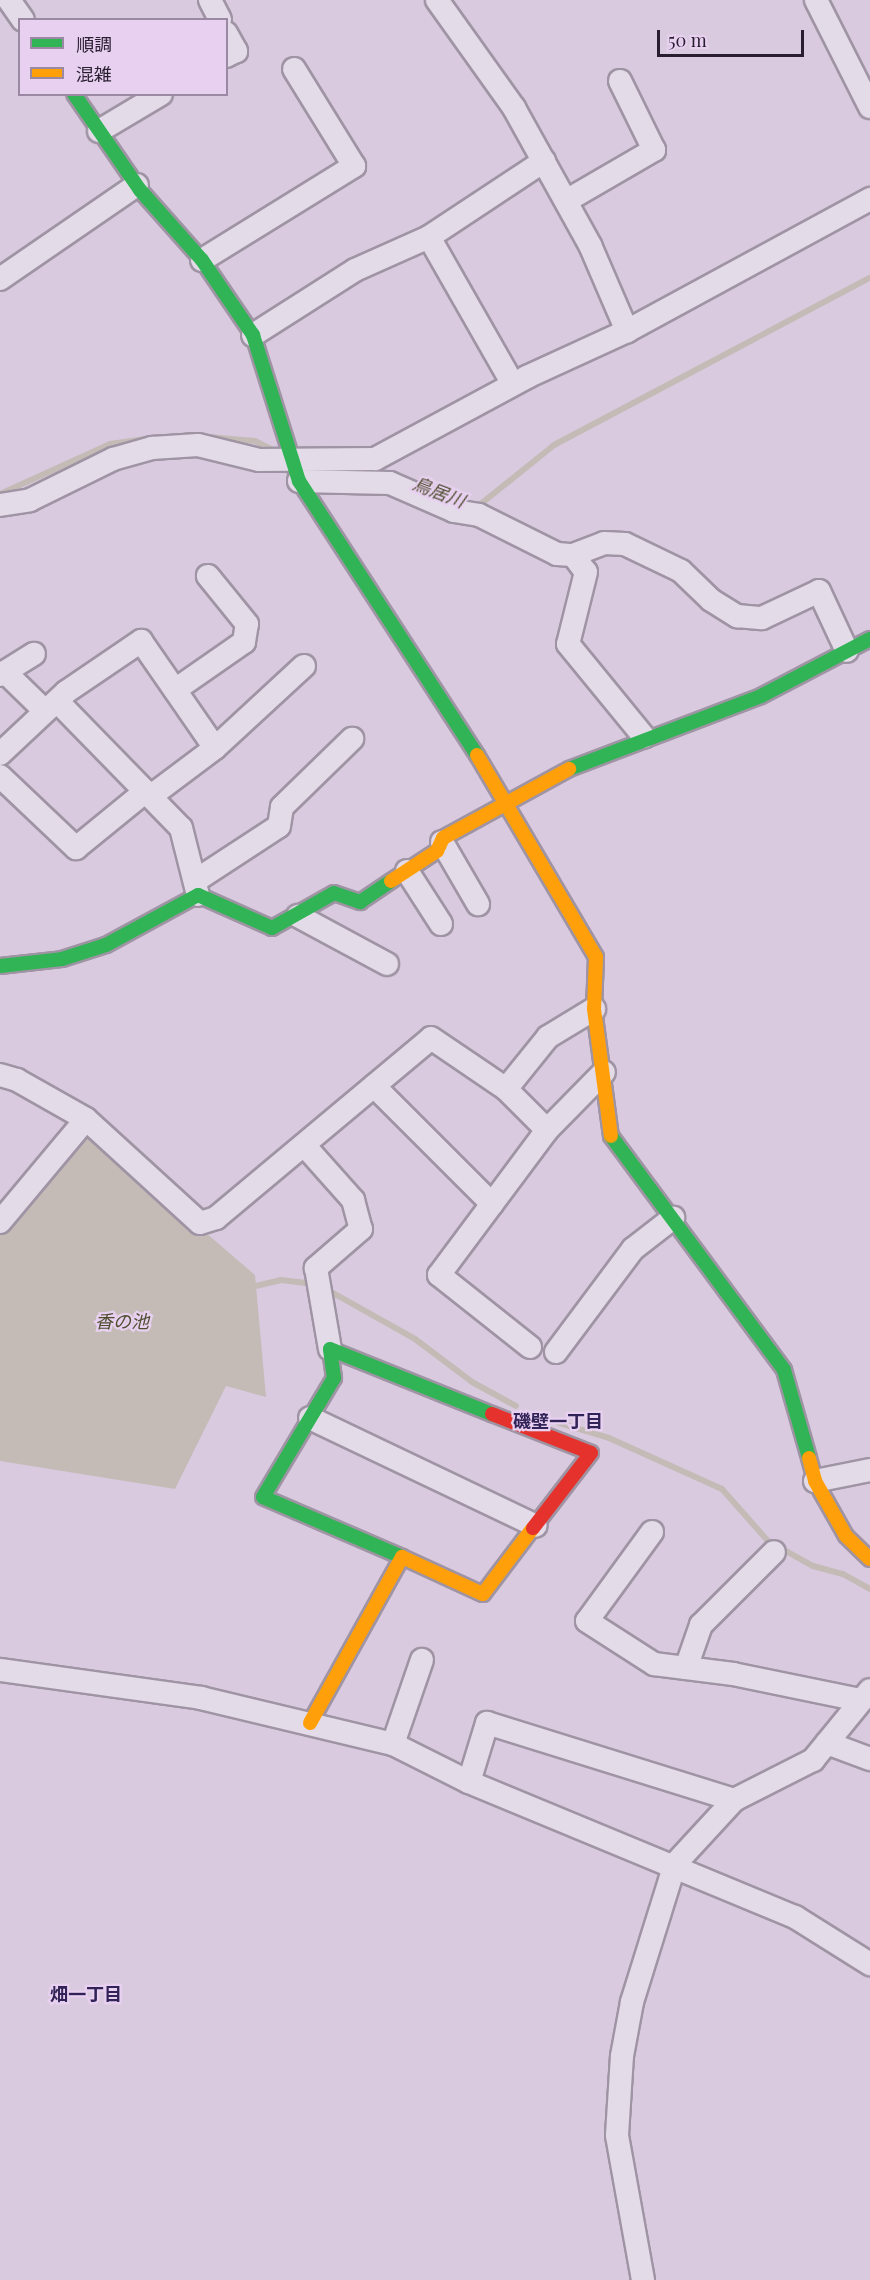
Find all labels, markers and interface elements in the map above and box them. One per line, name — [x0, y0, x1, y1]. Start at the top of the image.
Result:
legend — [18, 18, 228, 96]
scale bar — [660, 18, 807, 56]
text: 50 m — [668, 28, 707, 52]
text: 順調 — [76, 32, 112, 56]
text: 混雑 — [76, 62, 112, 86]
water label: 鳥居川 — [410, 472, 468, 512]
water label: 香の池 — [95, 1310, 149, 1332]
district label: 磯壁一丁目 — [513, 1410, 603, 1432]
district label: 畑一丁目 — [50, 1983, 122, 2005]

